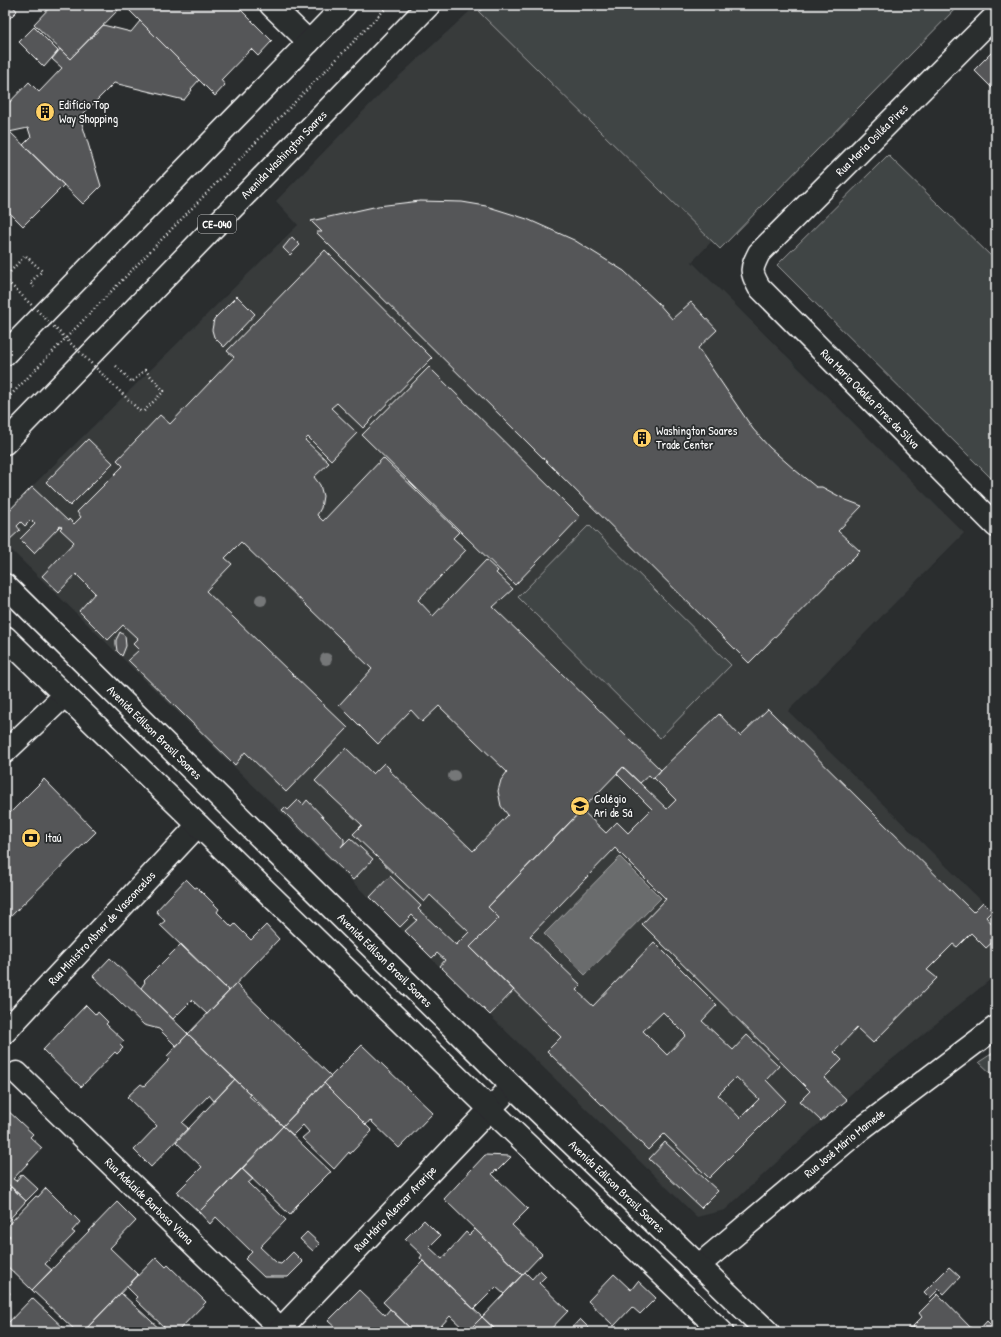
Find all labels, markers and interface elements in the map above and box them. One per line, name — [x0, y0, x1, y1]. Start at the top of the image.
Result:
place label: Edifício Top Way Shopping — [59, 96, 118, 127]
street label: Rua Maria Osiléa Pires — [832, 99, 912, 180]
building icon: Edifício Top Way Shopping — [34, 101, 56, 123]
street label: Avenida Washington Soares — [237, 106, 331, 203]
road number: CE-040 — [198, 215, 236, 233]
street label: Rua Maria Odaléa Pires da Silva — [817, 345, 924, 452]
place label: Washington Soares Trade Center — [656, 422, 738, 453]
building icon: Washington Soares Trade Center — [631, 427, 653, 449]
street label: Avenida Edilson Brasil Soares — [104, 682, 206, 783]
place label: Colégio Ari de Sá — [594, 790, 633, 821]
school or university icon: Colégio Ari de Sá — [569, 795, 591, 817]
bank icon: Itaú — [20, 827, 42, 849]
place label: Itaú — [45, 829, 62, 846]
street label: Rua Ministro Abner de Vasconcelos — [44, 867, 159, 989]
street label: Avenida Edilson Brasil Soares — [334, 909, 437, 1011]
street label: Rua José Mário Mamede — [800, 1105, 889, 1181]
street label: Avenida Edilson Brasil Soares — [565, 1136, 669, 1237]
street label: Rua Adelaide Barbosa Viana — [101, 1154, 198, 1248]
street label: Rua Mário Alencar Araripe — [350, 1162, 440, 1255]

